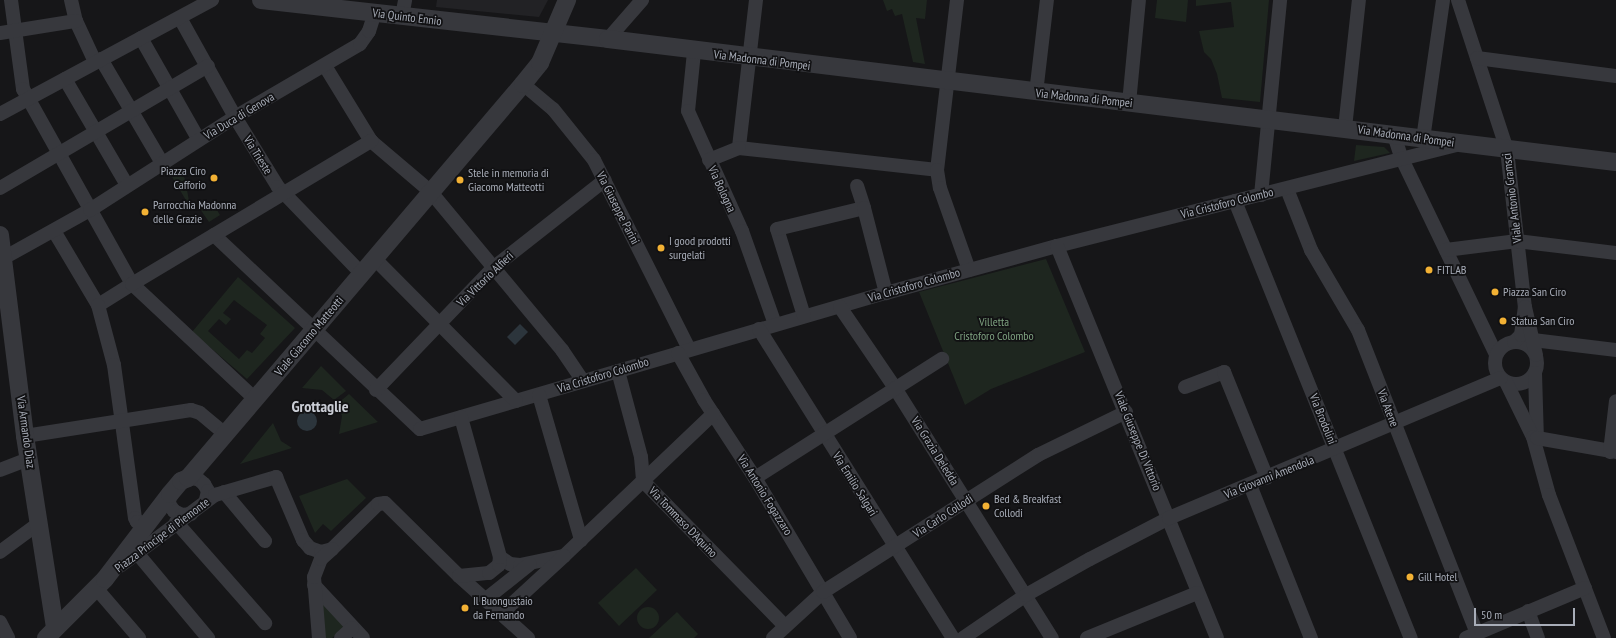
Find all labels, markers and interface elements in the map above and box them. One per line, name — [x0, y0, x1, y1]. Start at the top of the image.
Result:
street label: Via Quinto Ennio — [372, 6, 442, 28]
street label: Via Madonna di Pompei — [713, 47, 811, 73]
street label: Via Madonna di Pompei — [1035, 86, 1133, 110]
street label: Via Duca di Genova — [201, 89, 277, 143]
street label: Via Madonna di Pompei — [1357, 122, 1455, 150]
street label: Via Trieste — [241, 133, 275, 177]
street label: Viale Antonio Gramsci — [1499, 152, 1525, 244]
street label: Via Bologna — [705, 163, 739, 215]
place label: Piazza Ciro Cafforio — [161, 164, 206, 192]
place label: Stele in memoria di Giacomo Matteotti — [468, 166, 549, 194]
street label: Via Giuseppe Parini — [593, 169, 643, 247]
marker: Piazza Ciro Cafforio — [209, 173, 219, 183]
marker: Stele in memoria di Giacomo Matteotti — [455, 175, 465, 185]
street label: Via Cristoforo Colombo — [1179, 185, 1275, 221]
place label: Parrocchia Madonna delle Grazie — [153, 198, 236, 226]
marker: Parrocchia Madonna delle Grazie — [140, 207, 150, 217]
place label: I good prodotti surgelati — [669, 234, 731, 262]
marker: I good prodotti surgelati — [656, 243, 666, 253]
street label: Via Vittorio Alfieri — [454, 248, 516, 310]
place label: FITLAB — [1437, 263, 1466, 277]
street label: Via Cristoforo Colombo — [866, 265, 962, 305]
marker: FITLAB — [1424, 265, 1434, 275]
place label: Piazza San Ciro — [1503, 285, 1566, 299]
marker: Piazza San Ciro — [1490, 287, 1500, 297]
street label: Viale Giacomo Matteotti — [271, 293, 347, 379]
place label: Statua San Ciro — [1511, 314, 1574, 328]
park label: Villetta Cristoforo Colombo — [954, 315, 1034, 343]
marker: Statua San Ciro — [1498, 316, 1508, 326]
street label: Via Cristoforo Colombo — [556, 354, 650, 396]
street label: Via Atene — [1374, 387, 1402, 429]
street label: Viale Giuseppe Di Vittorio — [1111, 389, 1165, 493]
street label: Via Brodolini — [1306, 392, 1340, 446]
street label: Via Armando Diaz — [14, 395, 38, 469]
district label: Grottaglie — [291, 396, 349, 416]
street label: Via Grazia Deledda — [908, 414, 962, 488]
street label: Via Emilio Salgari — [830, 449, 880, 519]
street label: Via Antonio Fogazzaro — [734, 452, 796, 538]
street label: Via Giovanni Amendola — [1222, 452, 1316, 502]
street label: Via Tommaso D'Aquino — [646, 484, 720, 560]
street label: Via Carlo Collodi — [910, 491, 976, 541]
place label: Bed & Breakfast Collodi — [994, 492, 1061, 520]
street label: Piazza Principe di Piemonte — [112, 495, 212, 575]
marker: Bed & Breakfast Collodi — [981, 501, 991, 511]
place label: Gill Hotel — [1418, 570, 1457, 584]
marker: Gill Hotel — [1405, 572, 1415, 582]
place label: Il Buongustaio da Fernando — [473, 594, 533, 622]
scale bar — [1476, 600, 1577, 626]
marker: Il Buongustaio da Fernando — [460, 603, 470, 613]
text: 50 m — [1481, 607, 1502, 622]

